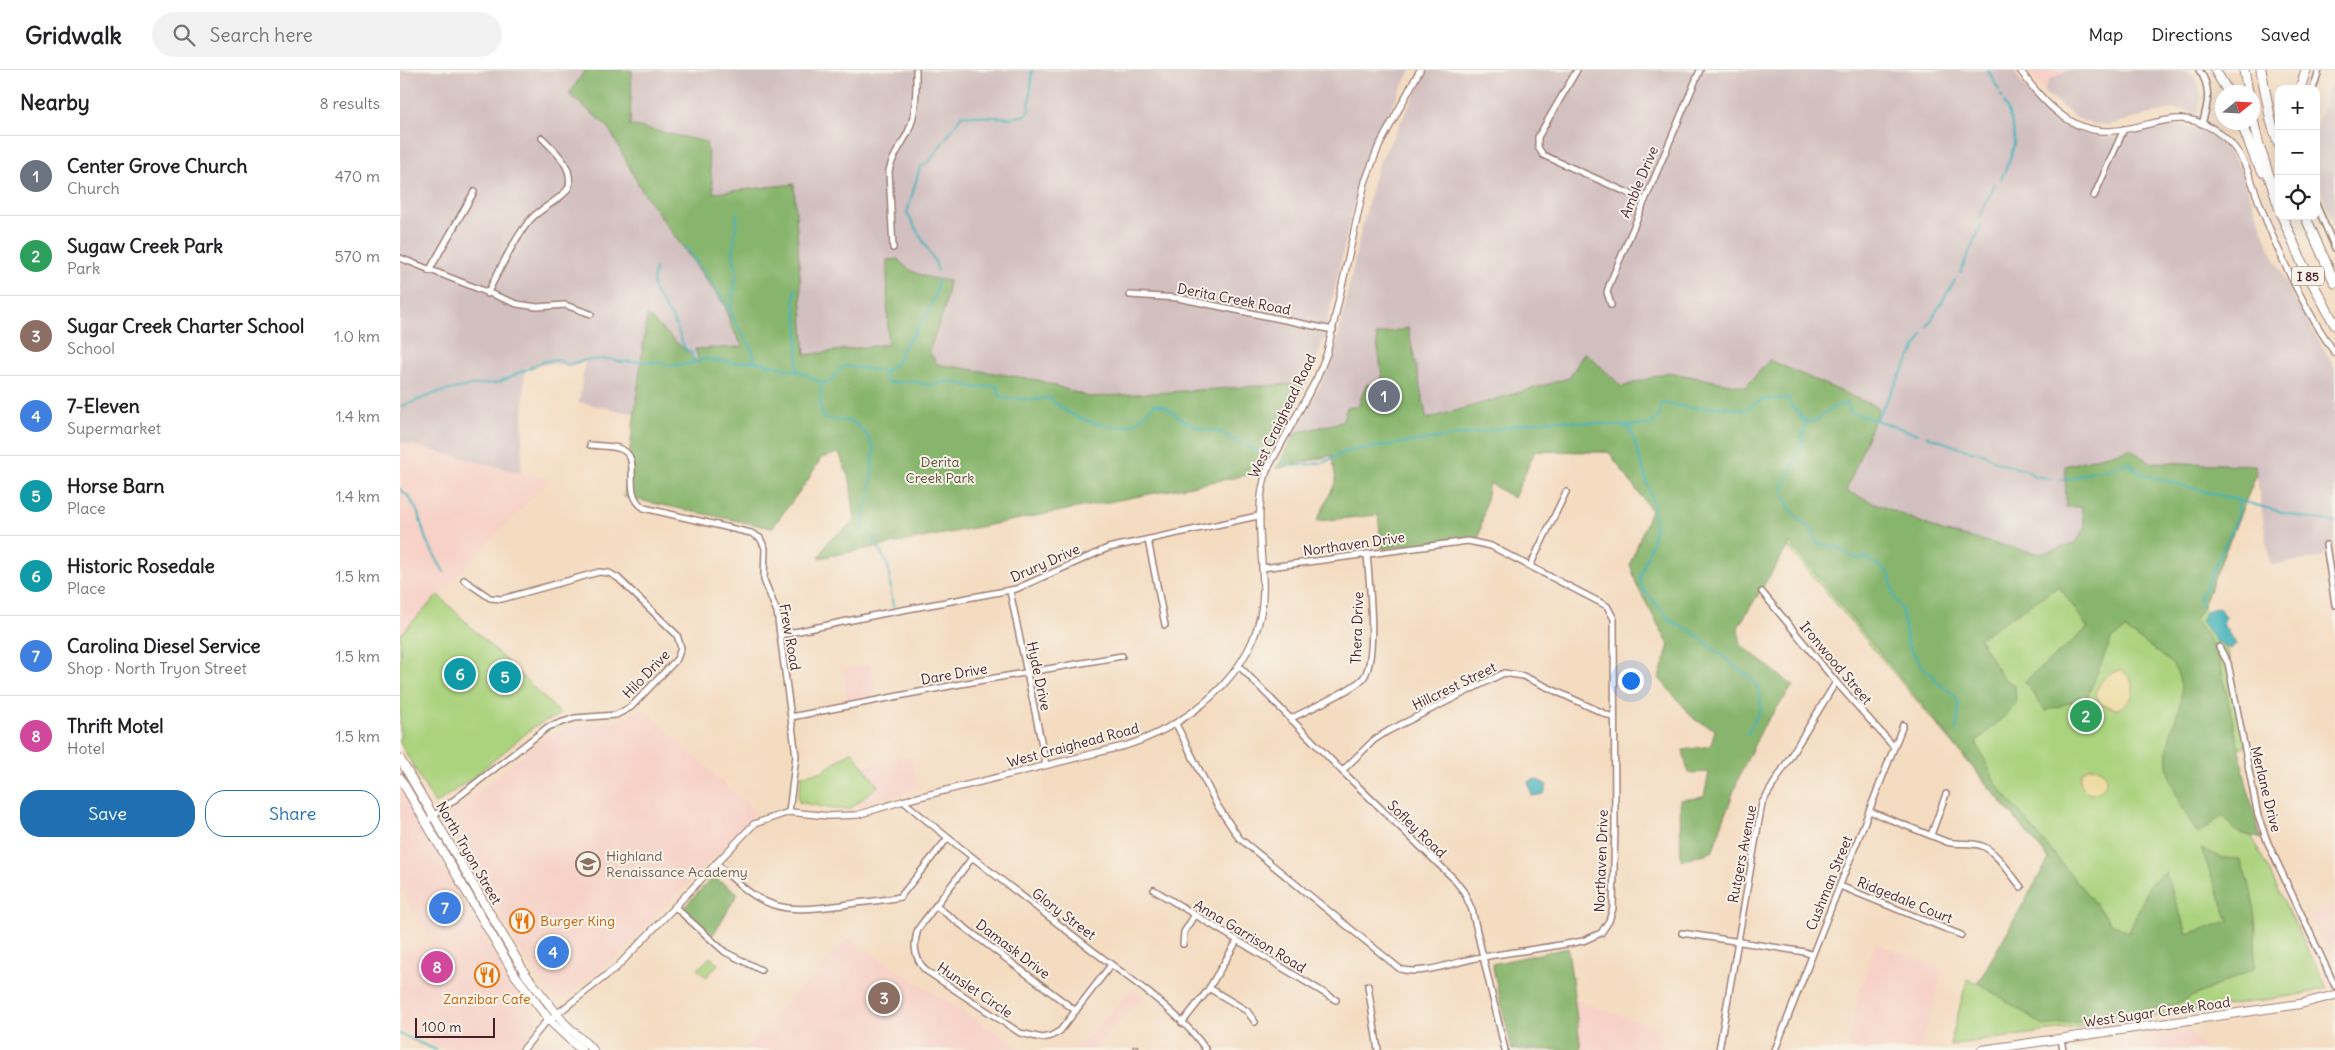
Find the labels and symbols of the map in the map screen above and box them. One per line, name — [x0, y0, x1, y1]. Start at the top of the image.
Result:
north arrow — [2215, 85, 2260, 130]
street label: Amble Drive — [1616, 143, 1662, 221]
road number: I 85 — [2292, 267, 2324, 286]
street label: Derita Creek Road — [1176, 279, 1292, 319]
street label: West Craighead Road — [1244, 351, 1320, 481]
pin: 1 — [1368, 377, 1400, 415]
park label: Derita Creek Park — [906, 453, 974, 487]
street label: Northaven Drive — [1302, 528, 1406, 560]
street label: Drury Drive — [1008, 540, 1082, 586]
street label: Thera Drive — [1347, 591, 1367, 665]
street label: Frew Road — [775, 602, 805, 672]
street label: Ironwood Street — [1796, 618, 1876, 709]
street label: Hyde Drive — [1023, 640, 1055, 712]
street label: Hilo Drive — [618, 646, 674, 702]
pin: 6 — [444, 655, 476, 693]
pin: 5 — [489, 658, 521, 696]
street label: Hillcrest Street — [1409, 658, 1499, 714]
street label: Dare Drive — [919, 659, 989, 689]
your location — [1618, 668, 1644, 694]
pin: 2 — [2070, 697, 2102, 735]
street label: West Craighead Road — [1005, 719, 1141, 771]
street label: Merlane Drive — [2247, 744, 2285, 834]
street label: Sofley Road — [1384, 796, 1450, 862]
street label: North Tryon Street — [432, 798, 506, 908]
street label: Rutgers Avenue — [1724, 803, 1760, 905]
street label: Northaven Drive — [1590, 809, 1612, 913]
street label: Cushman Street — [1802, 833, 1856, 933]
place label: Highland Renaissance Academy — [606, 847, 748, 881]
school or university icon: Highland Renaissance Academy — [575, 851, 601, 877]
street label: Ridgedale Court — [1855, 873, 1956, 927]
street label: Glory Street — [1028, 884, 1100, 944]
pin: 7 — [429, 889, 461, 927]
street label: Anna Garrison Road — [1191, 895, 1309, 977]
restaurant icon: Burger King — [509, 908, 535, 934]
place label: Burger King — [540, 912, 615, 930]
street label: Damask Drive — [972, 915, 1054, 983]
pin: 4 — [537, 933, 569, 971]
pin: 8 — [421, 948, 453, 986]
street label: Hunslet Circle — [934, 958, 1016, 1022]
restaurant icon: Zanzibar Cafe — [474, 962, 500, 988]
pin: 3 — [868, 979, 900, 1017]
place label: Zanzibar Cafe — [443, 990, 531, 1008]
street label: West Sugar Creek Road — [2083, 993, 2231, 1031]
scale bar — [415, 1015, 495, 1038]

